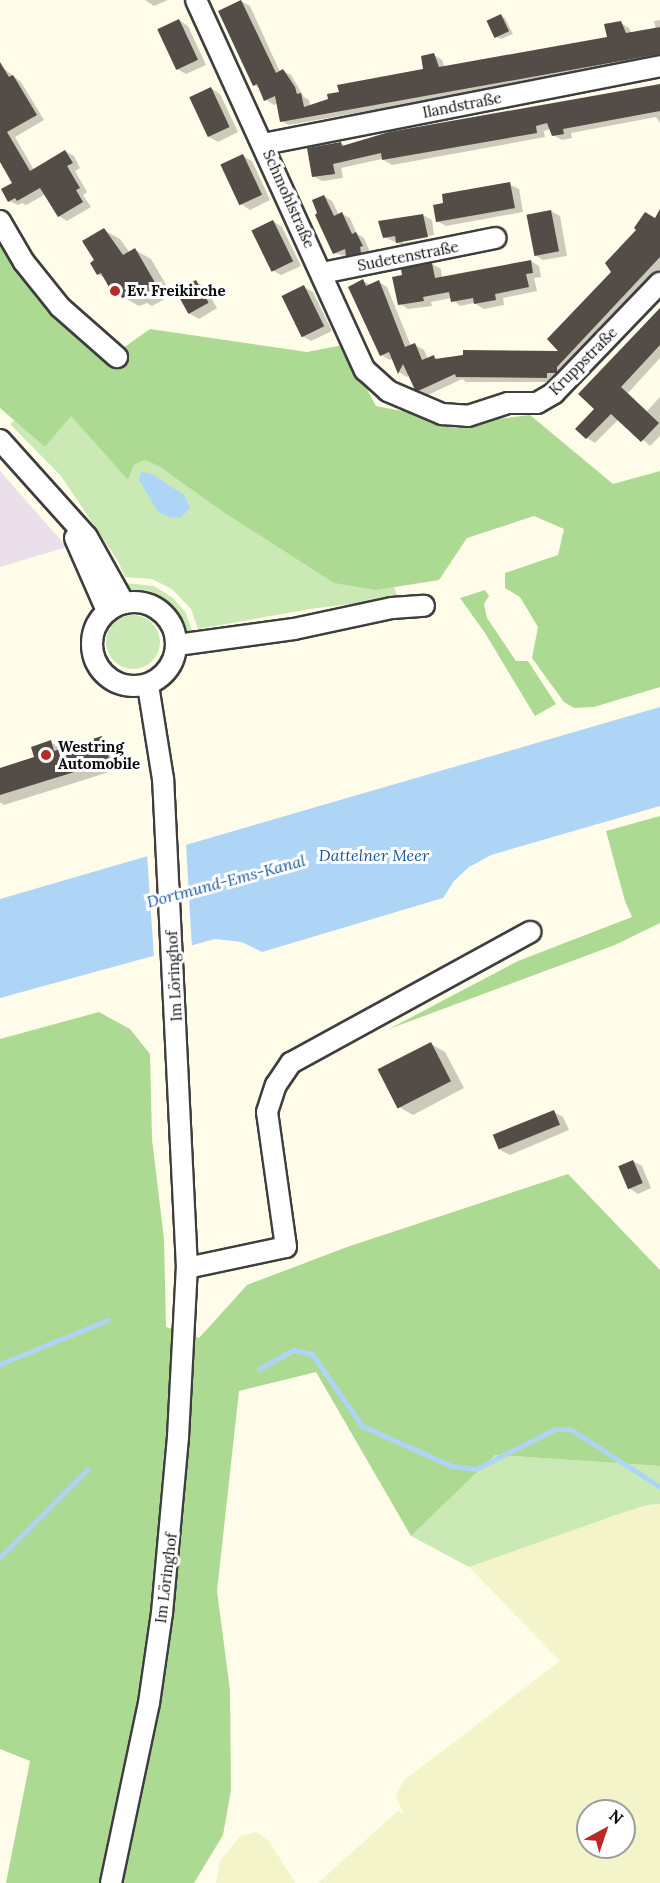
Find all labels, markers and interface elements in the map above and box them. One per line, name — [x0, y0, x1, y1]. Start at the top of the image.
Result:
street label: Ilandstraße — [421, 89, 503, 121]
street label: Schmohlstraße — [259, 147, 319, 251]
street label: Sudetenstraße — [356, 237, 460, 275]
place label: Ev. Freikirche — [127, 282, 225, 300]
marker: Ev. Freikirche — [108, 284, 122, 298]
street label: Kruppstraße — [545, 323, 621, 399]
place label: Westring Automobile — [58, 737, 140, 772]
marker: Westring Automobile — [39, 748, 53, 762]
water label: Dattelner Meer — [319, 845, 429, 865]
water label: Dortmund-Ems-Kanal — [145, 851, 307, 911]
street label: Im Löringhof — [163, 930, 185, 1022]
street label: Im Löringhof — [152, 1532, 180, 1624]
north arrow — [576, 1799, 636, 1859]
text: N — [605, 1805, 627, 1828]

